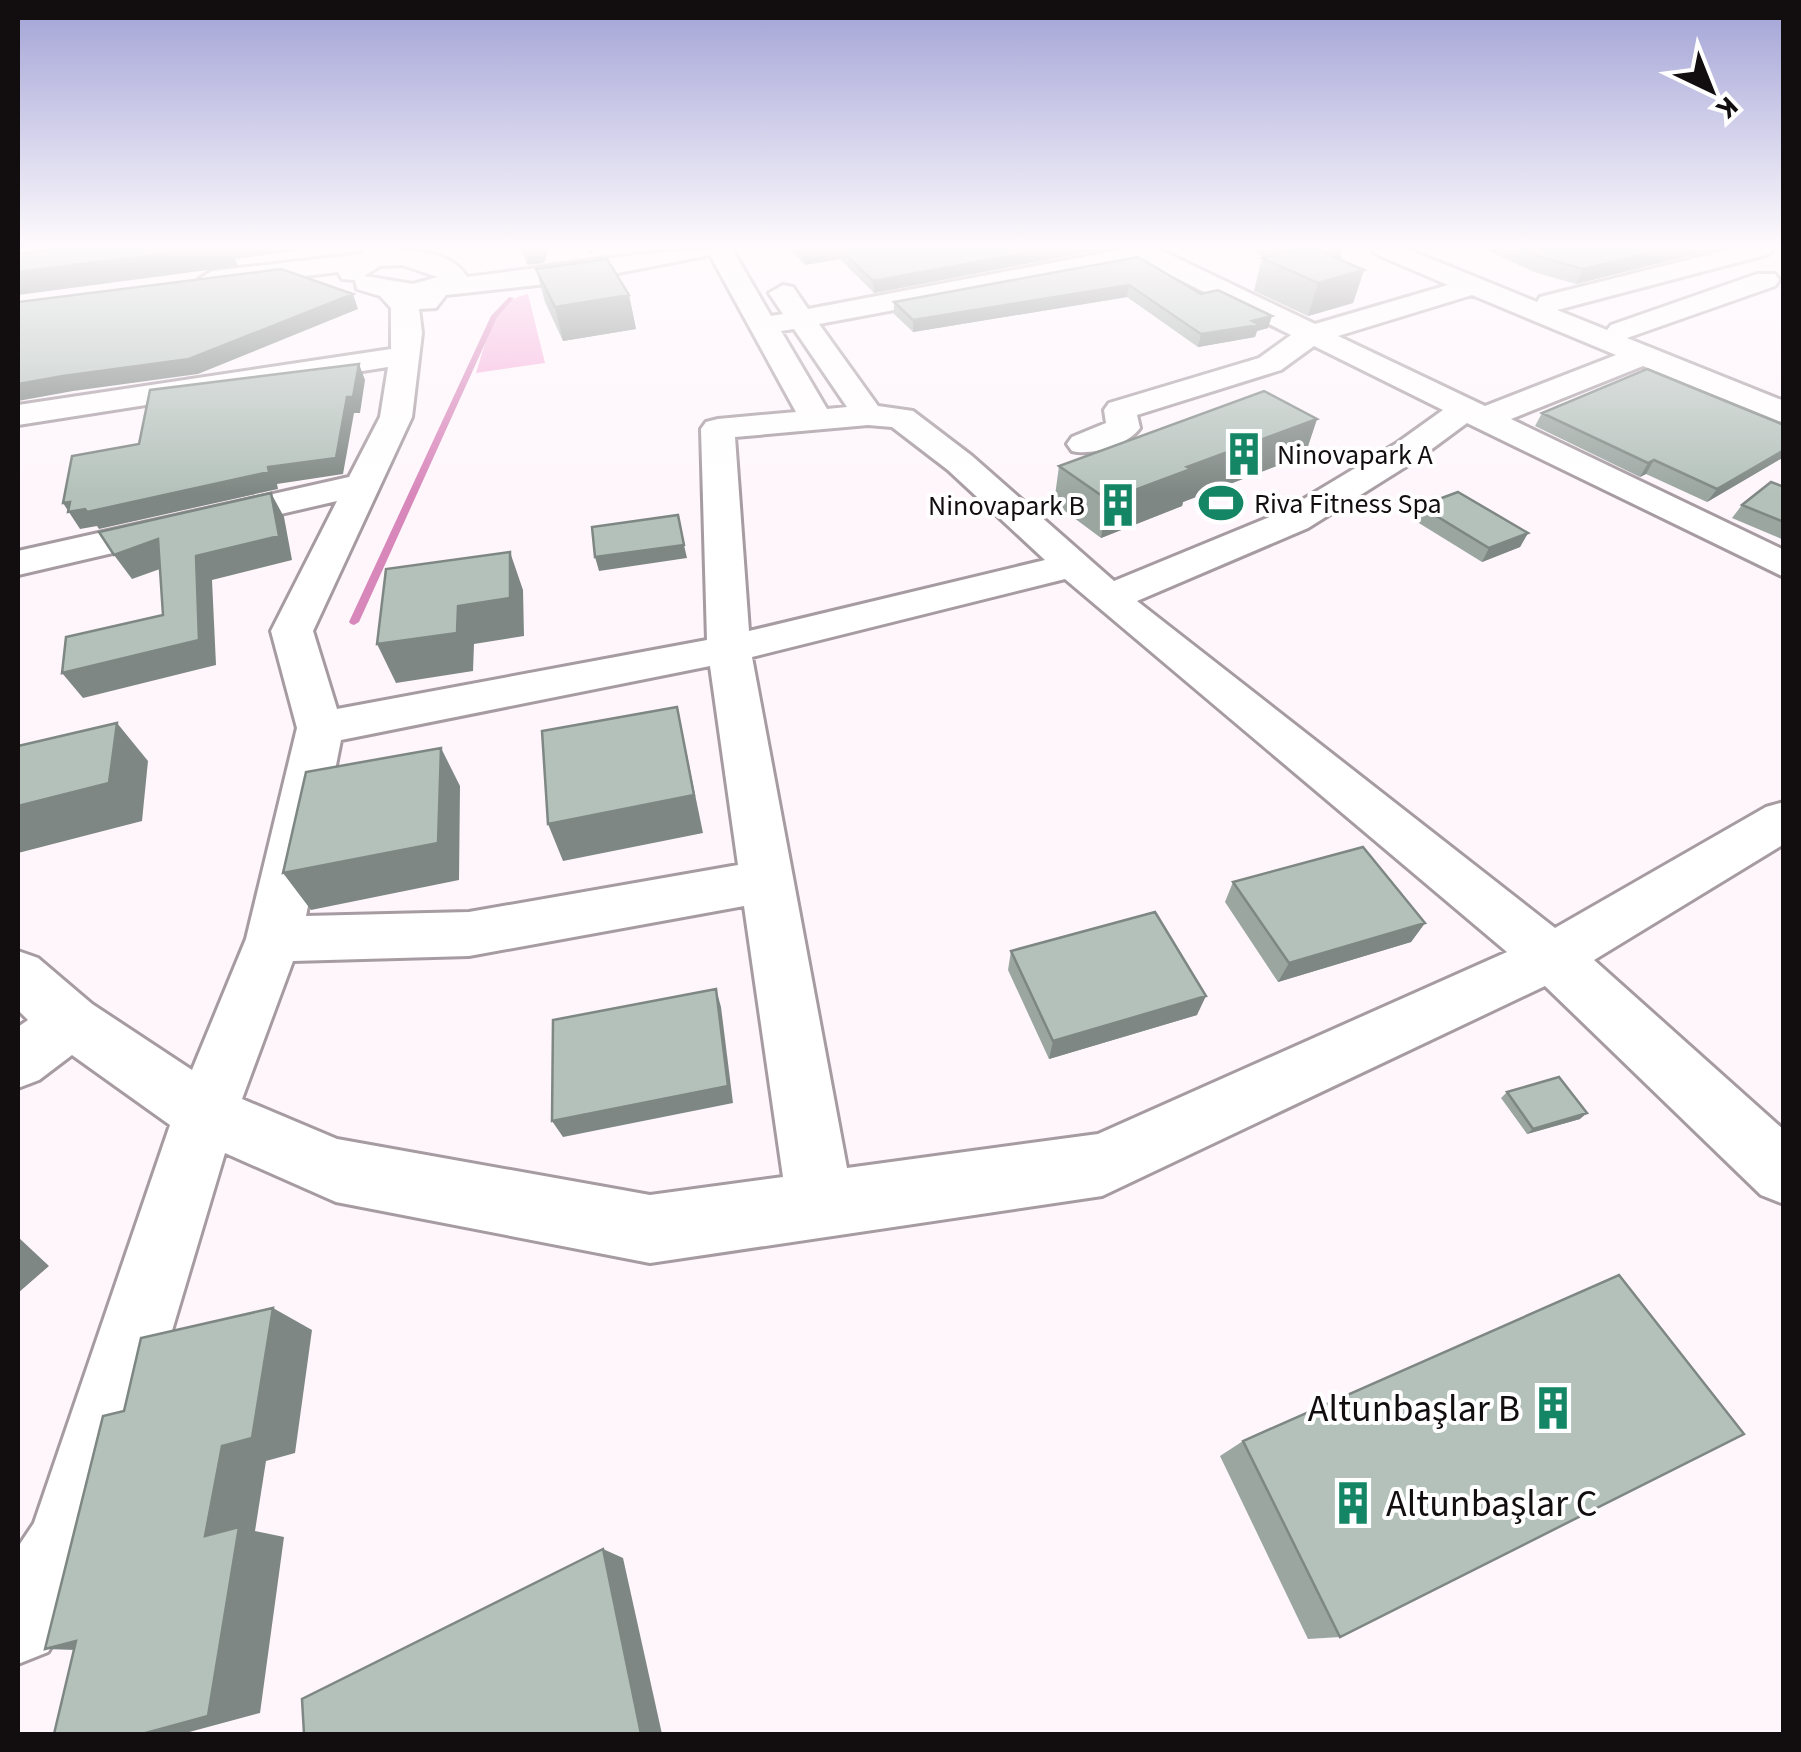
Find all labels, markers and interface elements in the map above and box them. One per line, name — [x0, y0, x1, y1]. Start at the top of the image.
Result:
north arrow — [1661, 40, 1761, 140]
text: K — [1707, 87, 1747, 129]
building icon: Ninovapark A — [1220, 430, 1268, 478]
place label: Ninovapark A — [1277, 435, 1433, 475]
sports icon: Riva Fitness Spa — [1197, 479, 1245, 527]
building icon: Ninovapark B — [1094, 481, 1142, 529]
place label: Riva Fitness Spa — [1254, 484, 1442, 524]
place label: Ninovapark B — [928, 486, 1085, 526]
place label: Altunbaşlar B — [1308, 1382, 1520, 1436]
building icon: Altunbaşlar B — [1529, 1384, 1577, 1432]
place label: Altunbaşlar C — [1386, 1477, 1598, 1531]
building icon: Altunbaşlar C — [1329, 1479, 1377, 1527]

